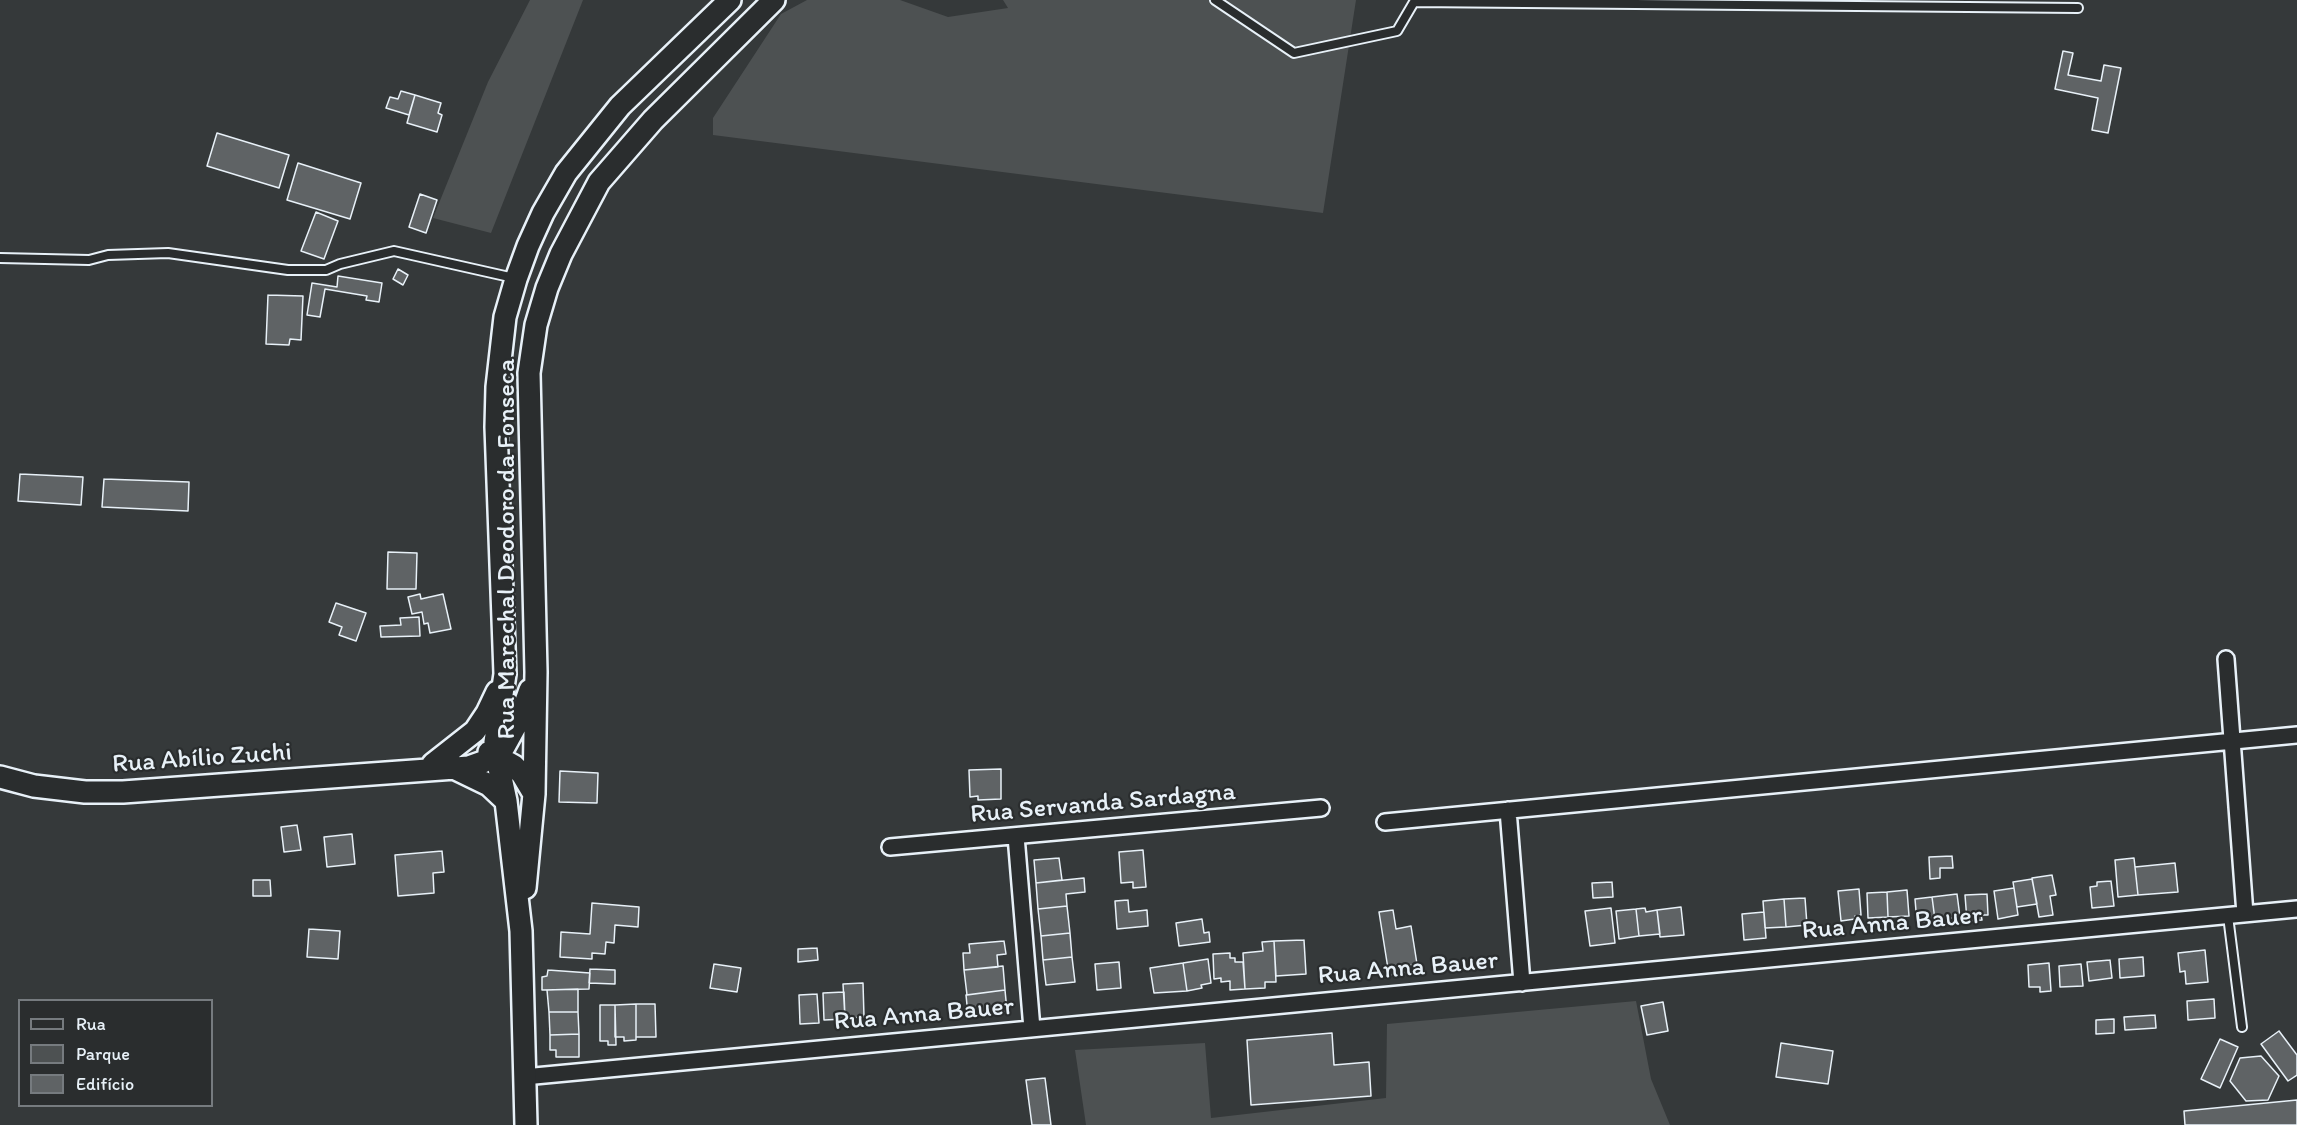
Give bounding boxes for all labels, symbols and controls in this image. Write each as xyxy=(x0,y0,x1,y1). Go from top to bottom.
street label: Rua Marechal Deodoro da Fonseca xyxy=(491,359,523,739)
street label: Rua Abílio Zuchi xyxy=(111,737,293,781)
street label: Rua Servanda Sardagna xyxy=(969,777,1237,831)
street label: Rua Anna Bauer xyxy=(1801,901,1983,947)
street label: Rua Anna Bauer xyxy=(1317,946,1499,992)
street label: Rua Anna Bauer xyxy=(833,992,1015,1038)
legend xyxy=(18,999,213,1107)
text: Rua xyxy=(76,1013,106,1035)
text: Parque xyxy=(76,1043,130,1065)
text: Edifício xyxy=(76,1073,134,1095)

